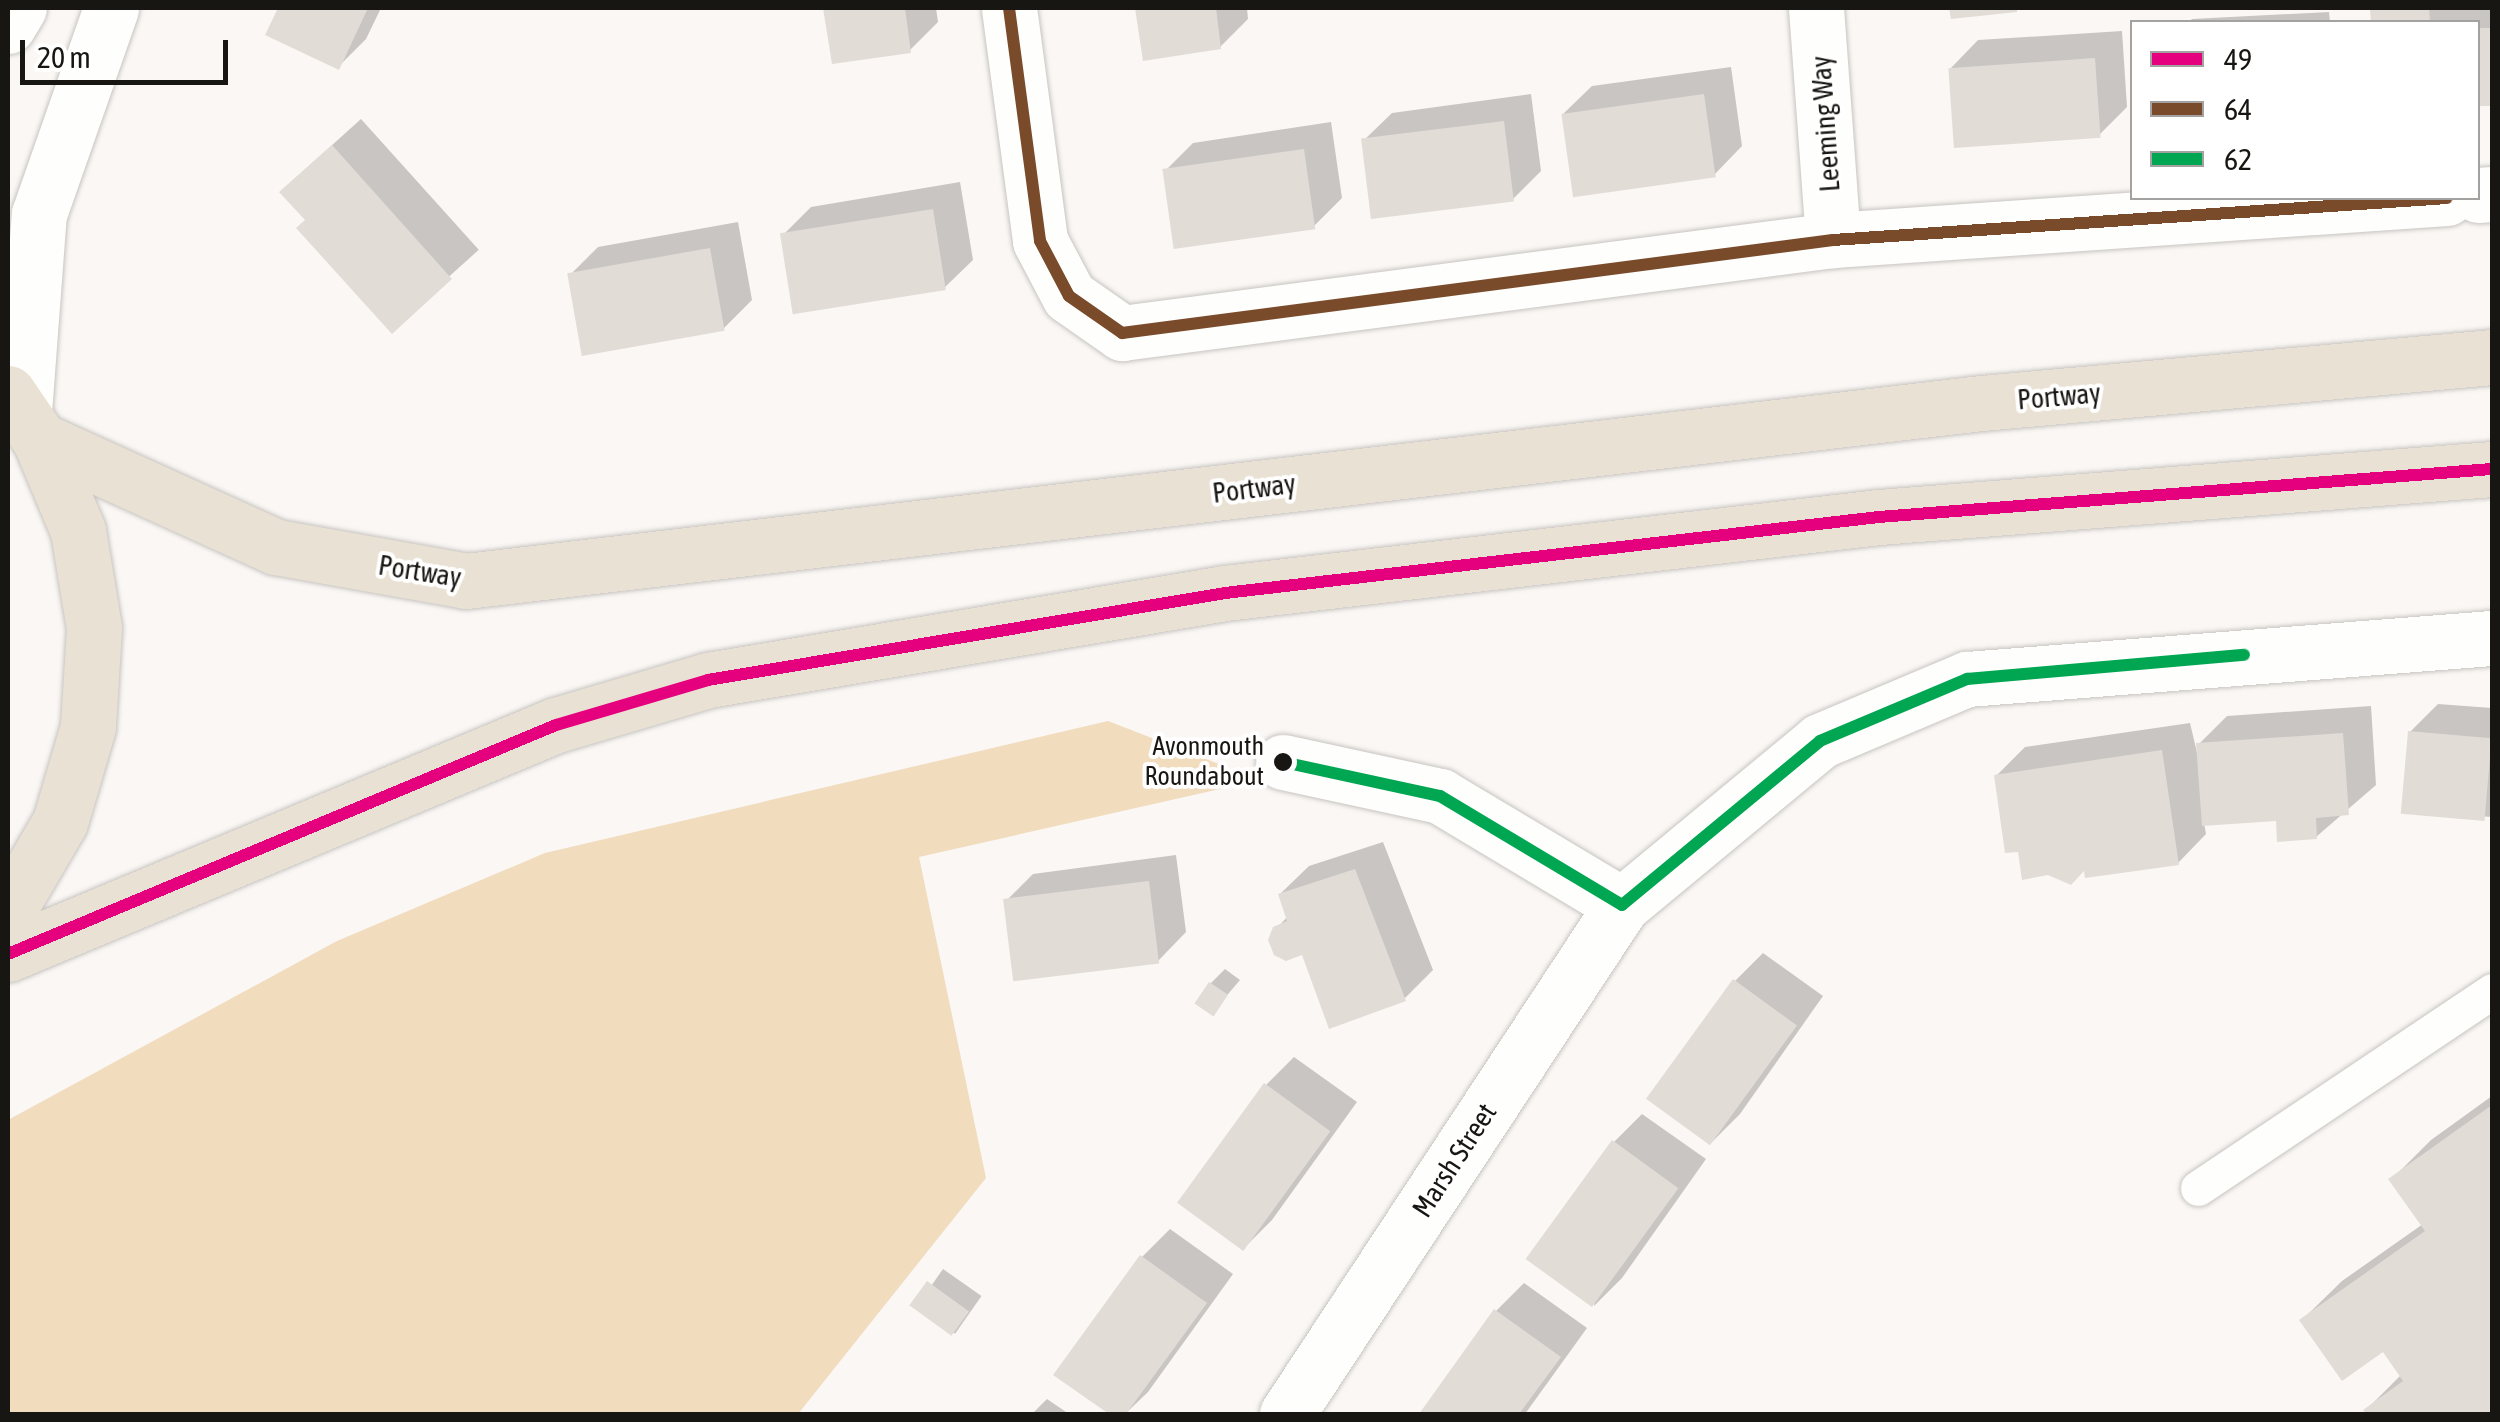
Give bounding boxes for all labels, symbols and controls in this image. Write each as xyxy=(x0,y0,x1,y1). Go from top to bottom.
scale bar xyxy=(25,20,232,82)
legend xyxy=(2130,20,2480,200)
text: 20 m xyxy=(37,40,91,74)
text: 49 xyxy=(2224,42,2252,76)
street label: Leeming Way xyxy=(1803,55,1847,193)
text: 64 xyxy=(2224,92,2252,126)
text: 62 xyxy=(2224,142,2252,176)
street label: Portway xyxy=(2016,376,2102,416)
street label: Portway xyxy=(1210,466,1298,510)
street label: Portway xyxy=(376,548,464,594)
place label: Avonmouth Roundabout xyxy=(1145,731,1264,792)
marker: Avonmouth Roundabout xyxy=(1273,752,1293,772)
street label: Marsh Street xyxy=(1405,1097,1503,1223)

